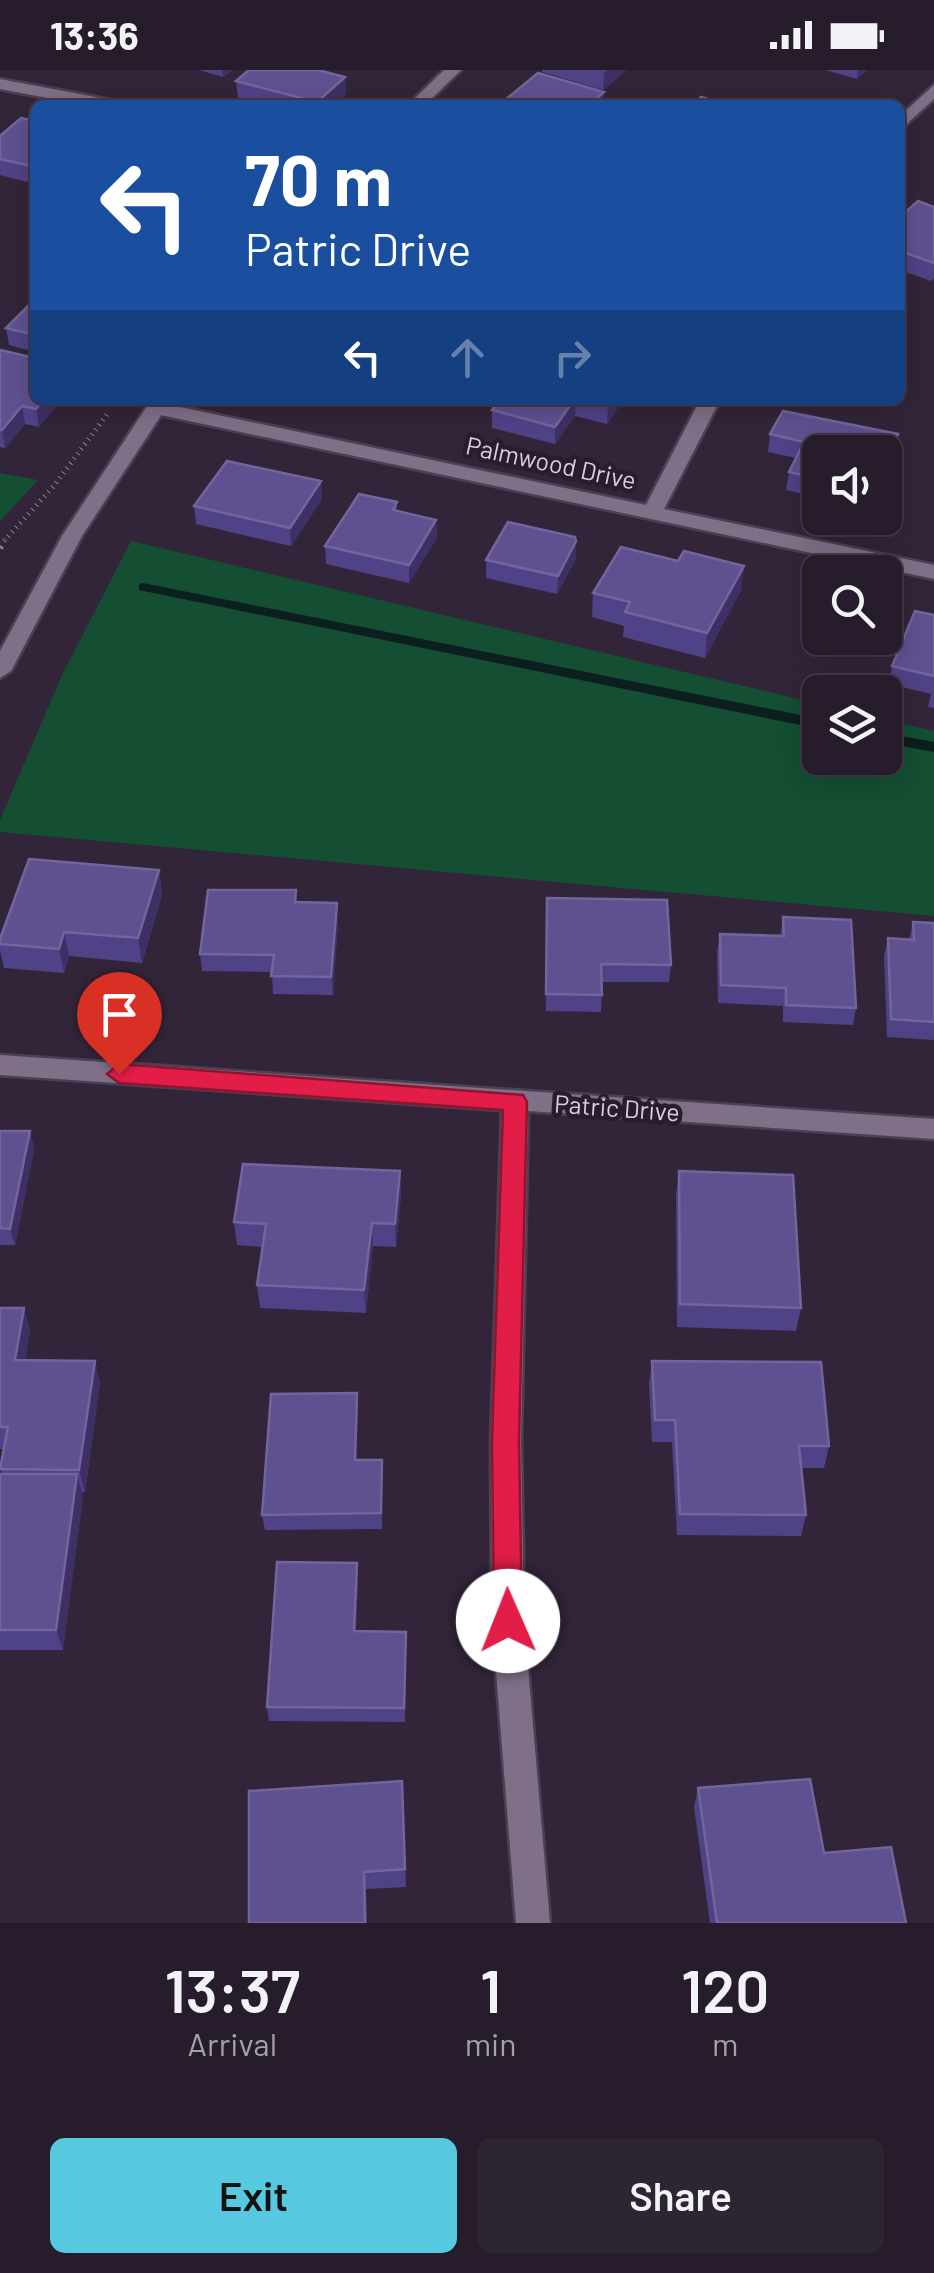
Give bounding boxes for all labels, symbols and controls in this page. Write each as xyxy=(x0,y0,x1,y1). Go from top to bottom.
text: 13:36 xyxy=(50,12,139,58)
text: 70 m xyxy=(245,136,392,220)
icon: left xyxy=(80,140,210,270)
text: Patric Drive xyxy=(245,221,471,275)
icon: left xyxy=(335,330,390,385)
icon: ahead xyxy=(440,330,495,385)
icon: right xyxy=(545,330,600,385)
street label: Palmwood Drive xyxy=(464,429,639,495)
map controls xyxy=(802,435,902,775)
button: sound xyxy=(802,435,902,535)
button: search xyxy=(802,555,902,655)
button: layers xyxy=(802,675,902,775)
pin xyxy=(77,972,162,1075)
icon: arrive xyxy=(92,987,147,1042)
street label: Patric Drive xyxy=(553,1088,681,1126)
position arrow xyxy=(456,1569,560,1673)
text: 13:37 xyxy=(165,1953,300,2025)
text: 1 xyxy=(480,1953,501,2025)
text: 120 xyxy=(681,1953,769,2025)
text: Arrival xyxy=(188,2024,277,2062)
text: min xyxy=(465,2024,517,2062)
text: m xyxy=(712,2024,738,2062)
button: Exit xyxy=(50,2138,457,2253)
button: Share xyxy=(477,2138,884,2253)

